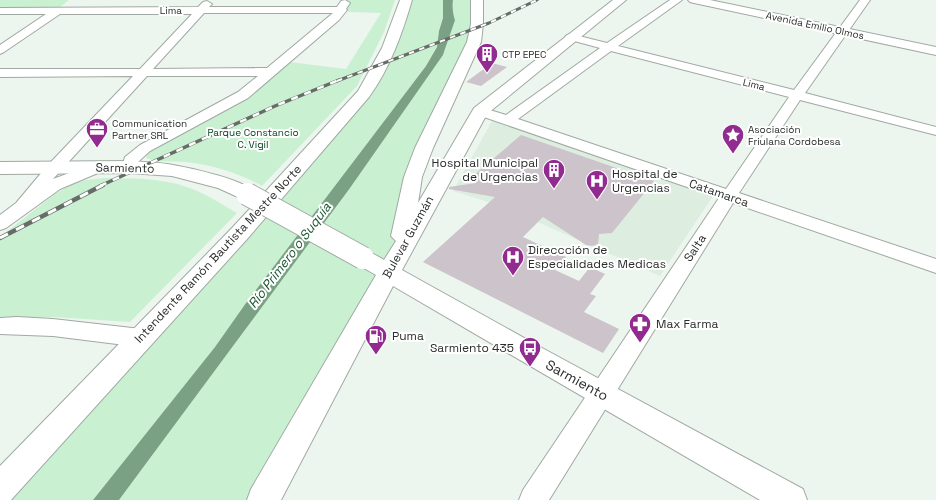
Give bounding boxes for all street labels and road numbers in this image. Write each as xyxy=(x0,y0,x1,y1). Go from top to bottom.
street label: Lima xyxy=(160,4,182,17)
street label: Avenida Emilio Olmos xyxy=(765,9,865,42)
street label: Lima xyxy=(742,75,766,94)
street label: Sarmiento xyxy=(95,159,155,177)
street label: Intendente Ramón Bautista Mestre Norte xyxy=(131,161,305,347)
street label: Catamarca xyxy=(687,175,751,211)
street label: Bulevar Guzmán xyxy=(379,193,437,281)
street label: Salta xyxy=(680,231,710,265)
street label: Sarmiento xyxy=(543,355,611,405)

